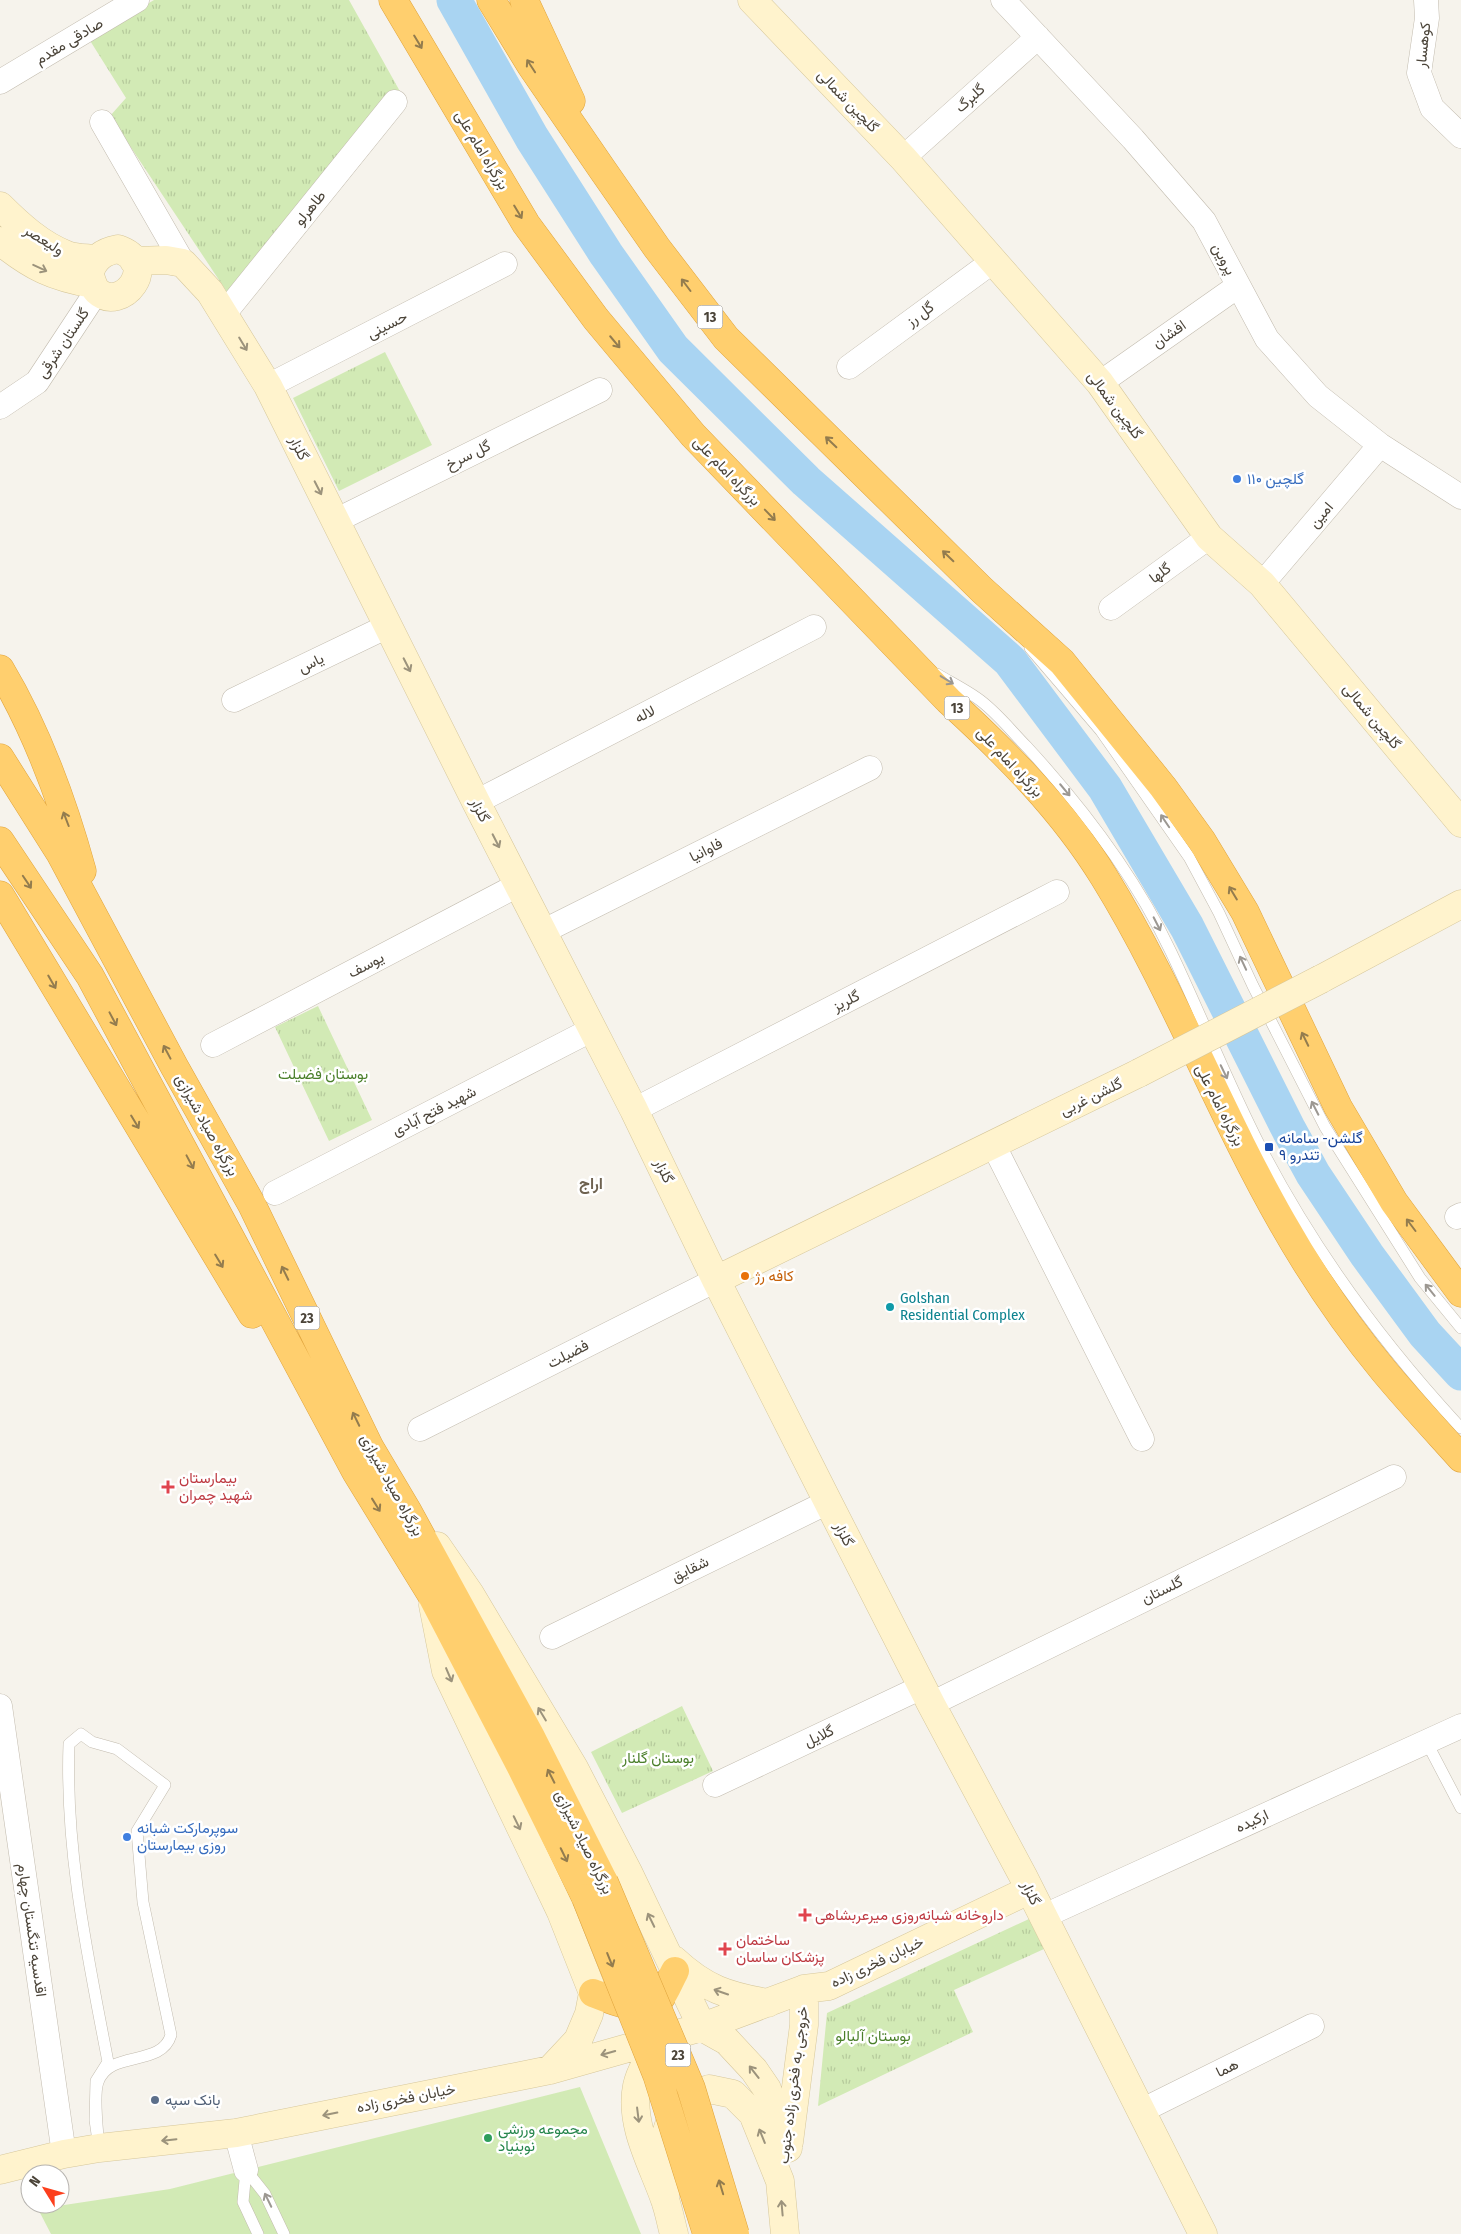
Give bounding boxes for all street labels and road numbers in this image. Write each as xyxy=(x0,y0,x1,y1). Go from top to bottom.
street label: صادقی مقدم xyxy=(32,14,107,69)
street label: کوهسار xyxy=(1412,21,1434,70)
street label: گلچین شمالی xyxy=(813,66,883,137)
street label: گلبرگ xyxy=(951,80,989,116)
street label: بزرگراه امام علی xyxy=(450,107,513,193)
street label: طاهرلو xyxy=(290,187,330,229)
street label: ولیعصر xyxy=(20,220,67,259)
street label: پروین xyxy=(1207,240,1240,278)
street label: گل رز xyxy=(902,298,938,331)
street label: گلستان شرقی xyxy=(33,304,94,382)
road number: 13 xyxy=(698,306,722,328)
street label: حسینی xyxy=(364,307,411,344)
street label: افشان xyxy=(1149,316,1189,352)
street label: گلچین شمالی xyxy=(1083,367,1147,443)
street label: گلزار xyxy=(285,432,313,463)
street label: بزرگراه امام علی xyxy=(689,433,765,510)
street label: گل سرخ xyxy=(443,436,495,475)
street label: امین xyxy=(1305,498,1338,532)
street label: گلها xyxy=(1145,559,1175,587)
street label: یاس xyxy=(295,649,327,678)
street label: گلچین شمالی xyxy=(1339,679,1405,753)
road number: 13 xyxy=(944,696,970,720)
street label: لاله xyxy=(632,701,658,727)
street label: بزرگراه امام علی xyxy=(972,723,1047,801)
street label: گلزار xyxy=(466,794,494,825)
street label: فاوانیا xyxy=(687,834,726,866)
street label: یوسف xyxy=(345,948,387,982)
street label: گلریز xyxy=(828,986,863,1016)
street label: بزرگراه امام علی xyxy=(1191,1061,1248,1149)
street label: بزرگراه صیاد شیرازی xyxy=(171,1071,242,1179)
street label: گلشن غربی xyxy=(1057,1074,1126,1121)
street label: شهید فتح آبادی xyxy=(389,1082,480,1142)
street label: گلزار xyxy=(650,1155,678,1186)
road number: 23 xyxy=(294,1306,320,1330)
street label: فضیلت xyxy=(544,1336,592,1372)
street label: بزرگراه صیاد شیرازی xyxy=(356,1431,427,1539)
street label: گلزار xyxy=(830,1518,858,1549)
street label: شقایق xyxy=(668,1552,712,1587)
street label: گلستان xyxy=(1138,1572,1186,1608)
street label: گلایل xyxy=(801,1721,837,1751)
street label: بزرگراه صیاد شیرازی xyxy=(550,1787,617,1897)
street label: ارکیده xyxy=(1233,1806,1271,1836)
street label: اقدسیه تنگستان چهارم xyxy=(13,1862,50,1998)
street label: گلزار xyxy=(1017,1877,1045,1908)
street label: خیابان فخری زاده xyxy=(828,1933,927,1992)
street label: خروجی به فخری زاده جنوب xyxy=(774,2005,813,2165)
road number: 23 xyxy=(666,2044,690,2066)
street label: هما xyxy=(1213,2055,1241,2081)
street label: خیابان فخری زاده xyxy=(355,2080,457,2117)

